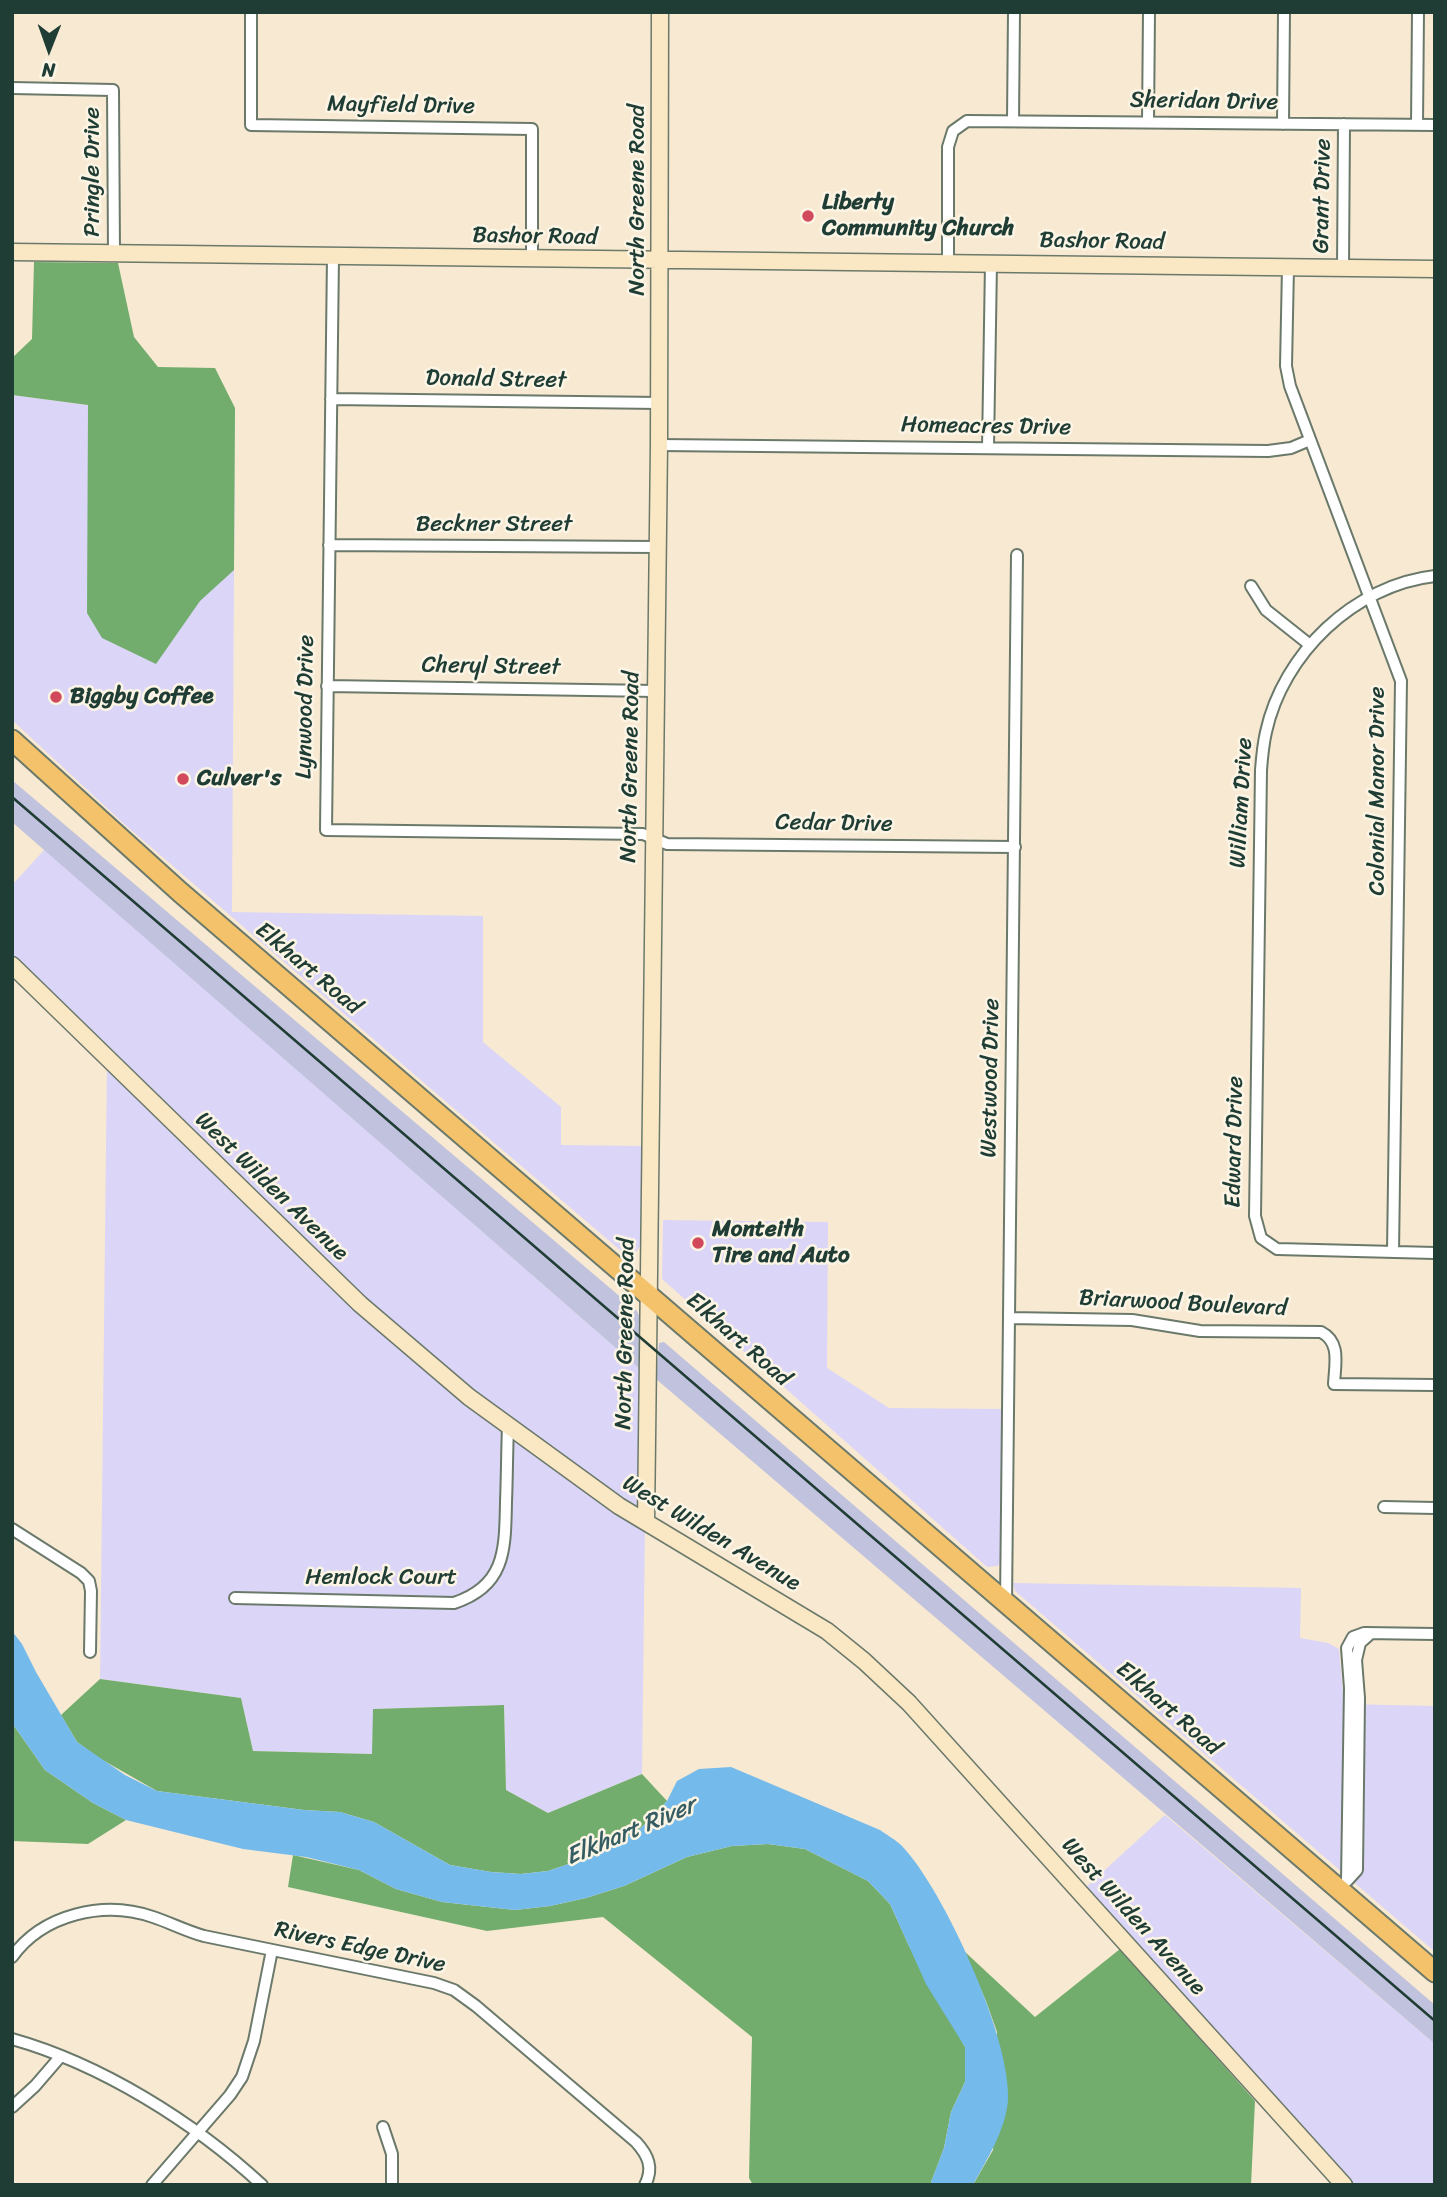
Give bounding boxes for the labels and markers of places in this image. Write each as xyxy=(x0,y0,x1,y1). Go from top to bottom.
place label: Liberty Community Church xyxy=(822,189,1014,243)
marker: Liberty Community Church xyxy=(800,208,816,224)
place label: Biggby Coffee xyxy=(70,683,214,711)
marker: Biggby Coffee xyxy=(48,689,64,705)
place label: Culver's xyxy=(197,765,281,793)
marker: Culver's xyxy=(175,771,191,787)
place label: Monteith Tire and Auto xyxy=(712,1216,850,1270)
marker: Monteith Tire and Auto xyxy=(690,1235,706,1251)

